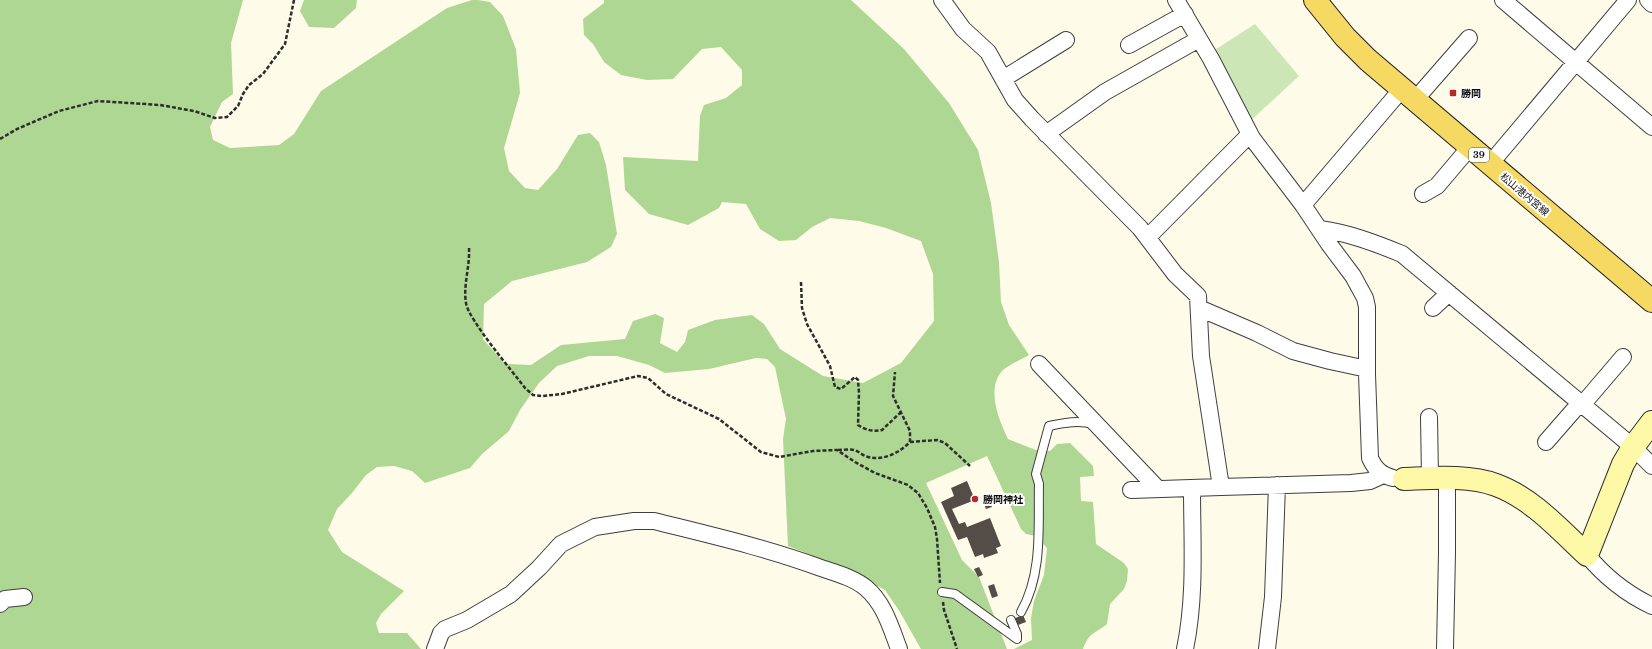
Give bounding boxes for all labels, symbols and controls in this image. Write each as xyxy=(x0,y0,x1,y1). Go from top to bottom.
place label: 勝岡 xyxy=(1461,87,1481,100)
marker: 勝岡 xyxy=(1448,88,1458,98)
road number: 39 xyxy=(1469,148,1489,162)
street label: 松山港内宮線 xyxy=(1498,170,1552,219)
place label: 勝岡神社 xyxy=(983,493,1024,506)
marker: 勝岡神社 xyxy=(970,494,980,504)

